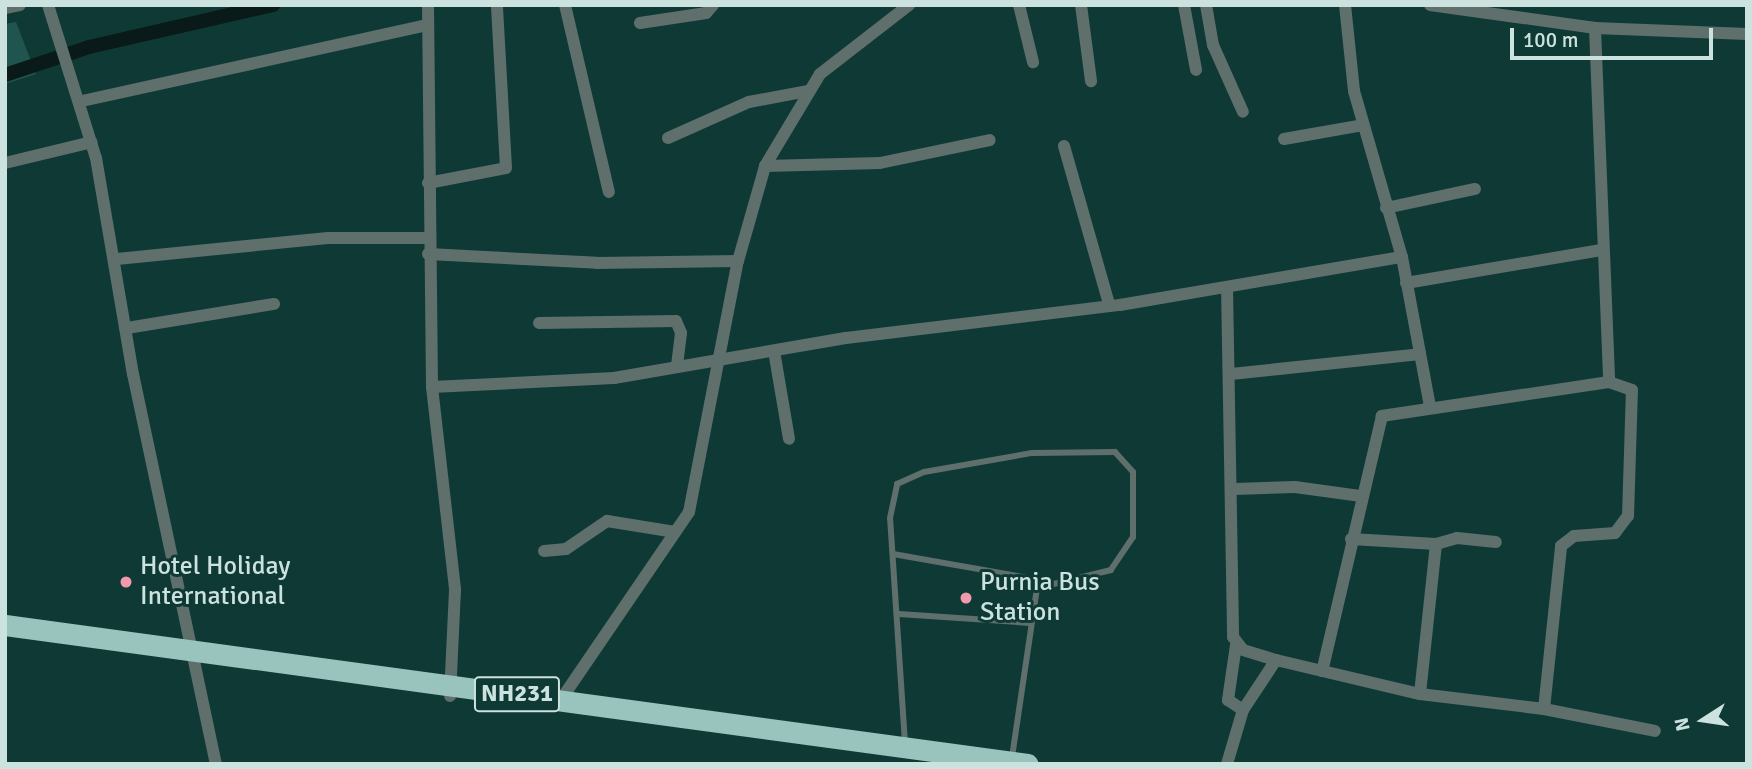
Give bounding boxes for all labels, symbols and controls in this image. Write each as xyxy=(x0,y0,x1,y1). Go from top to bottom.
scale bar xyxy=(1514,14,1717,58)
text: 100 m xyxy=(1523,27,1578,53)
place label: Hotel Holiday International xyxy=(140,551,290,612)
place label: Purnia Bus Station xyxy=(980,567,1100,628)
marker: Hotel Holiday International xyxy=(118,574,134,590)
marker: Purnia Bus Station xyxy=(958,590,974,606)
road number: NH231 xyxy=(473,674,561,714)
north arrow xyxy=(1668,685,1738,755)
text: N xyxy=(1669,715,1696,733)

